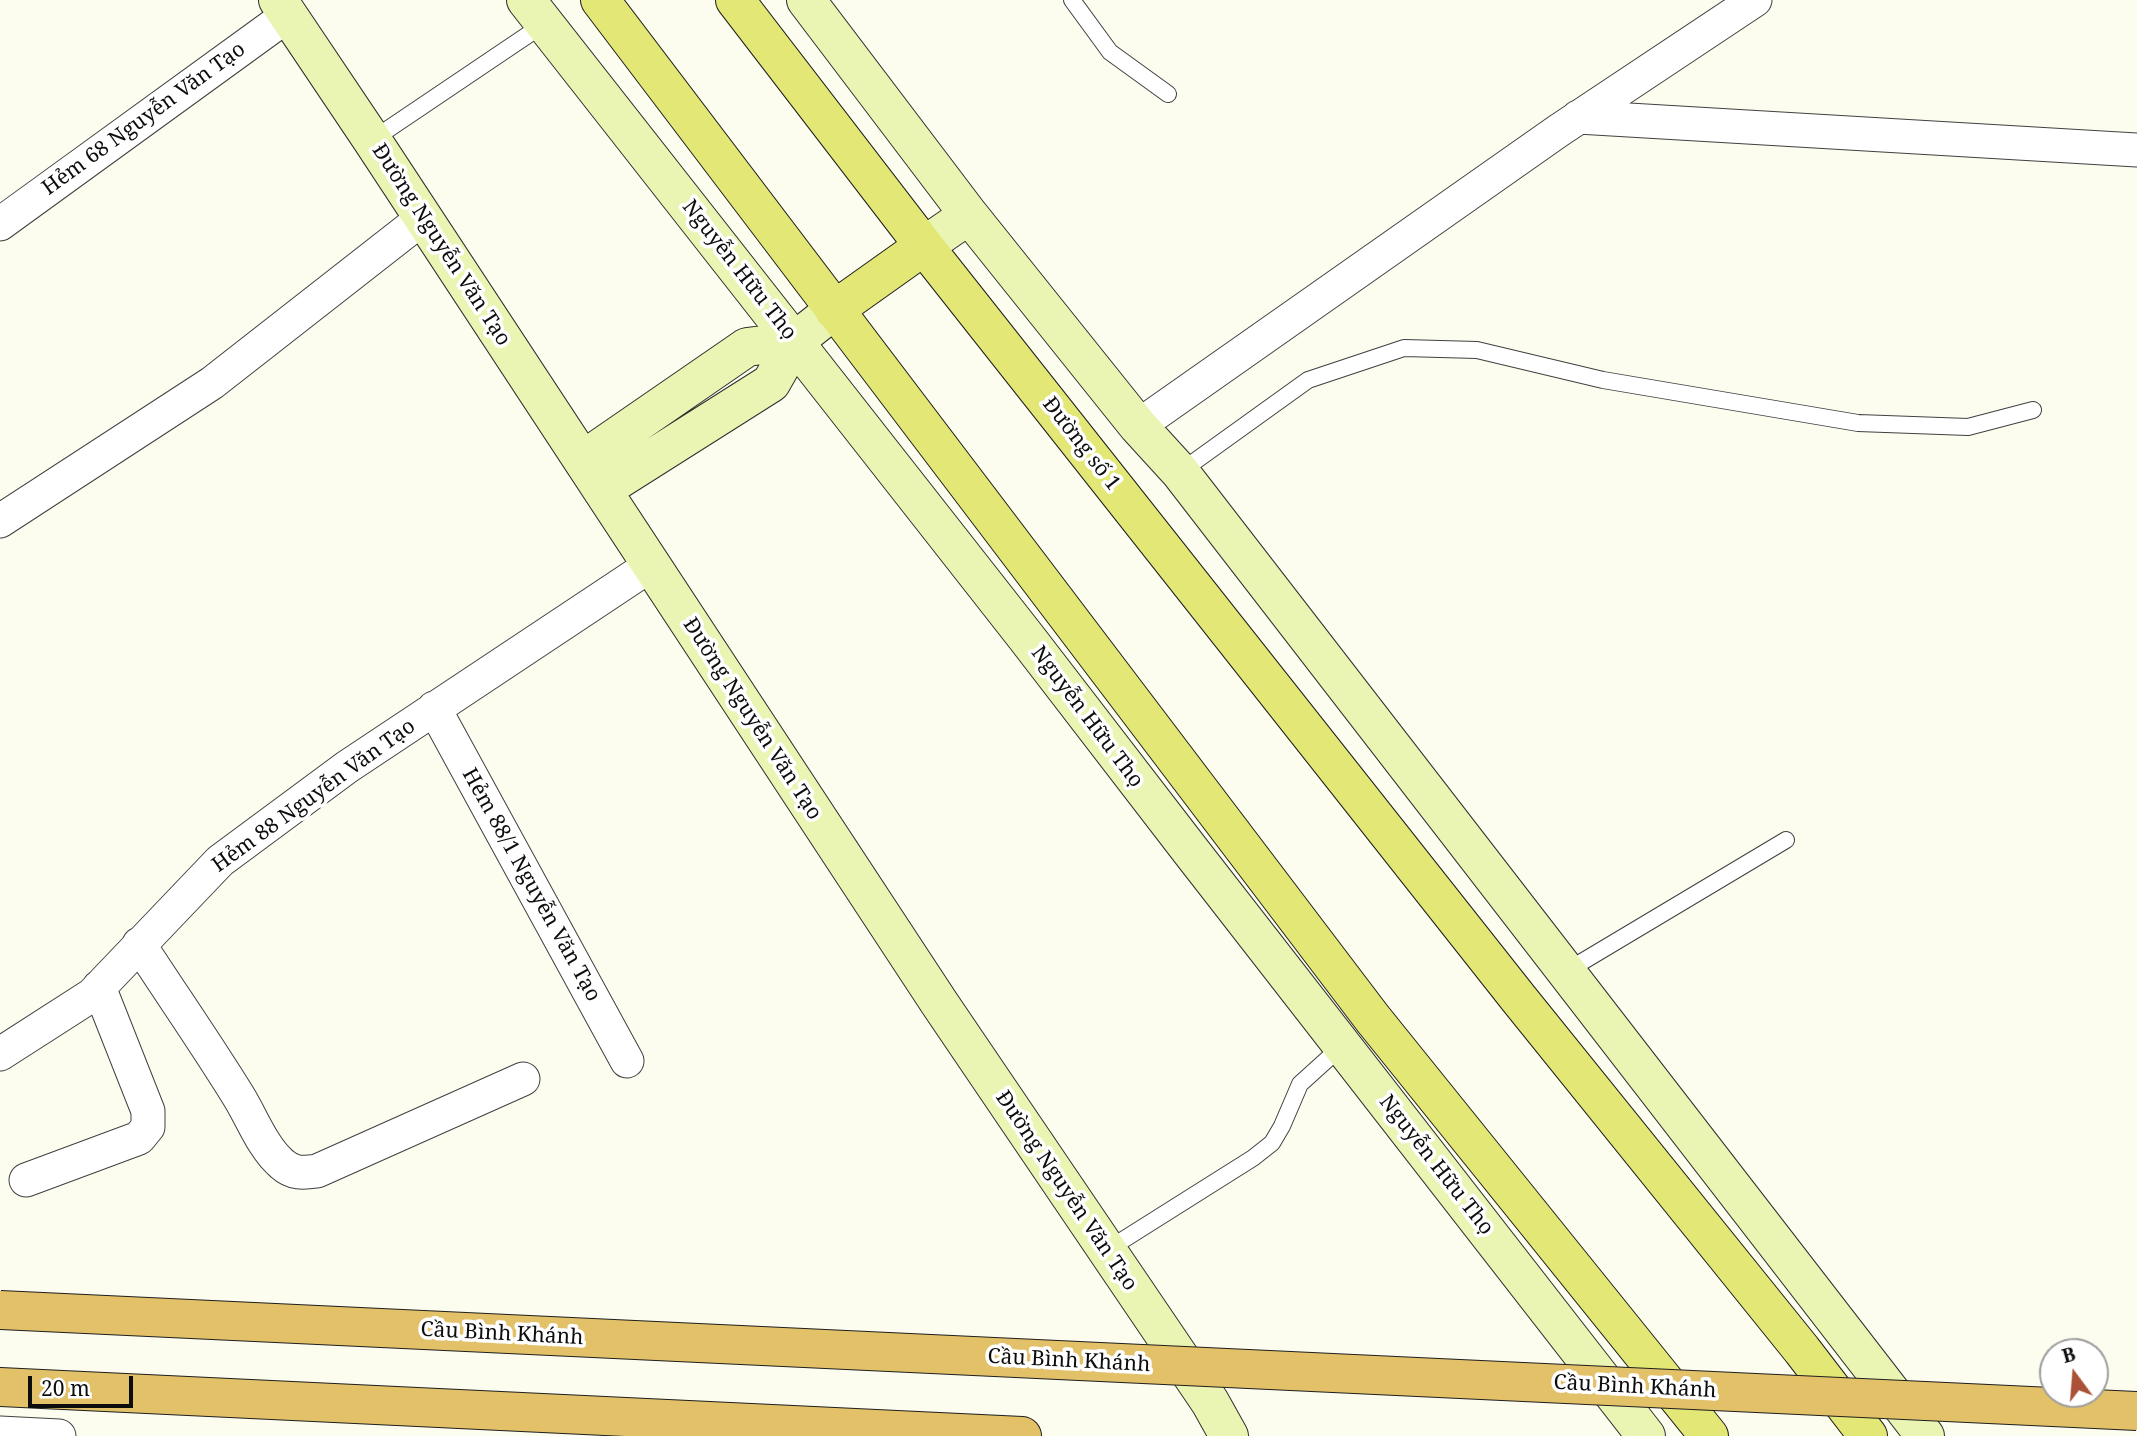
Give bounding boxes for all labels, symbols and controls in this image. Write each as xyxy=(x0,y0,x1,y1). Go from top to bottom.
street label: Hẻm 68 Nguyễn Văn Tạo xyxy=(38,37,250,201)
street label: Đường Nguyễn Văn Tạo xyxy=(366,139,516,351)
street label: Nguyễn Hữu Thọ xyxy=(677,195,801,345)
street label: Đường số 1 xyxy=(1037,392,1125,496)
street label: Đường Nguyễn Văn Tạo xyxy=(677,613,827,825)
street label: Nguyễn Hữu Thọ xyxy=(1026,641,1148,793)
street label: Hẻm 88 Nguyễn Văn Tạo xyxy=(208,714,420,878)
street label: Hẻm 88/1 Nguyễn Văn Tạo xyxy=(456,764,606,1006)
street label: Đường Nguyễn Văn Tạo xyxy=(990,1086,1142,1296)
street label: Nguyễn Hữu Thọ xyxy=(1374,1090,1498,1240)
street label: Cầu Bình Khánh xyxy=(420,1317,584,1351)
north arrow xyxy=(2039,1338,2109,1408)
text: B xyxy=(2059,1340,2078,1369)
street label: Cầu Bình Khánh xyxy=(987,1344,1151,1378)
scale bar xyxy=(32,1362,136,1406)
street label: Cầu Bình Khánh xyxy=(1553,1370,1717,1404)
text: 20 m xyxy=(41,1374,90,1402)

